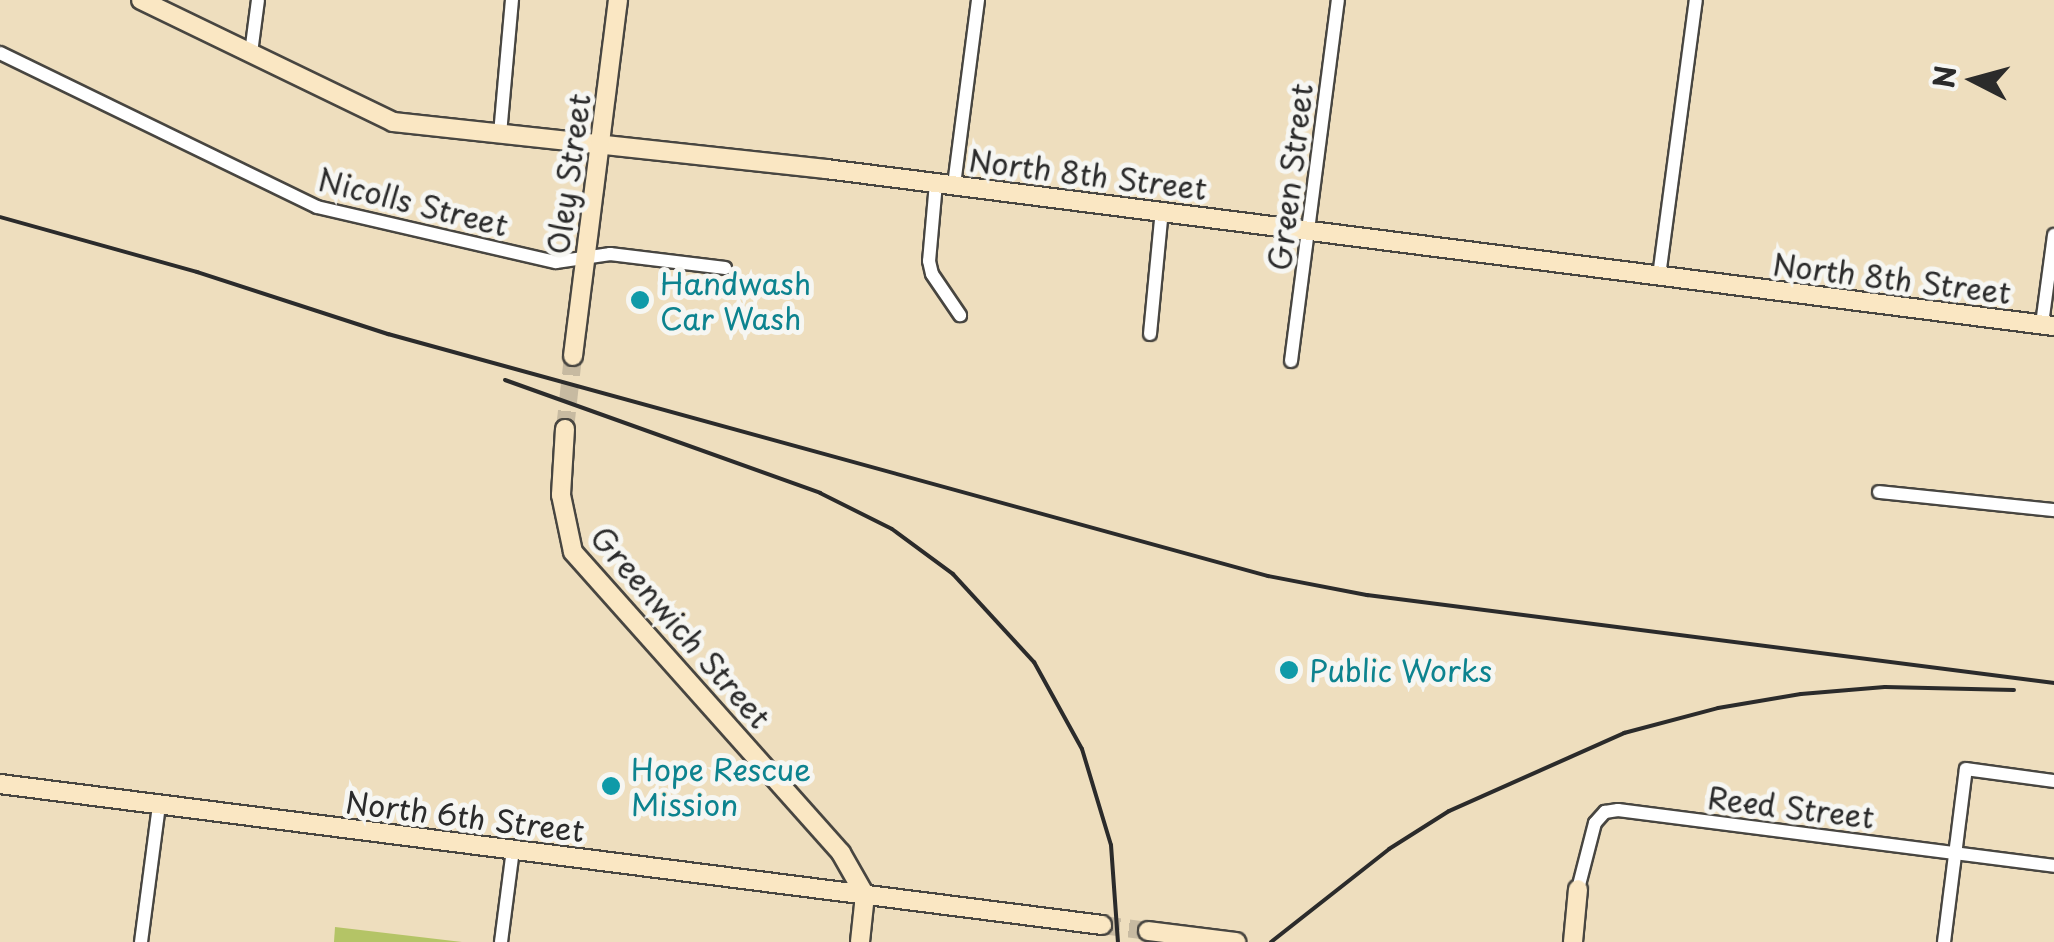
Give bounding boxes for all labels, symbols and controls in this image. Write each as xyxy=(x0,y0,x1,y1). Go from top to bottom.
north arrow xyxy=(1924,30,2024,130)
text: N xyxy=(1921,64,1966,90)
street label: Green Street xyxy=(1260,80,1320,274)
street label: Oley Street xyxy=(539,90,597,258)
street label: North 8th Street xyxy=(966,141,1210,207)
street label: Nicolls Street xyxy=(314,161,512,243)
street label: North 8th Street xyxy=(1770,245,2014,311)
place label: Handwash Car Wash xyxy=(660,265,811,336)
marker: Handwash Car Wash xyxy=(629,289,651,311)
street label: Greenwich Street xyxy=(584,519,778,735)
place label: Public Works xyxy=(1309,652,1495,688)
marker: Public Works xyxy=(1278,659,1300,681)
place label: Hope Rescue Mission xyxy=(631,751,813,822)
marker: Hope Rescue Mission xyxy=(600,775,622,797)
street label: Reed Street xyxy=(1705,779,1877,835)
street label: North 6th Street xyxy=(342,783,588,849)

